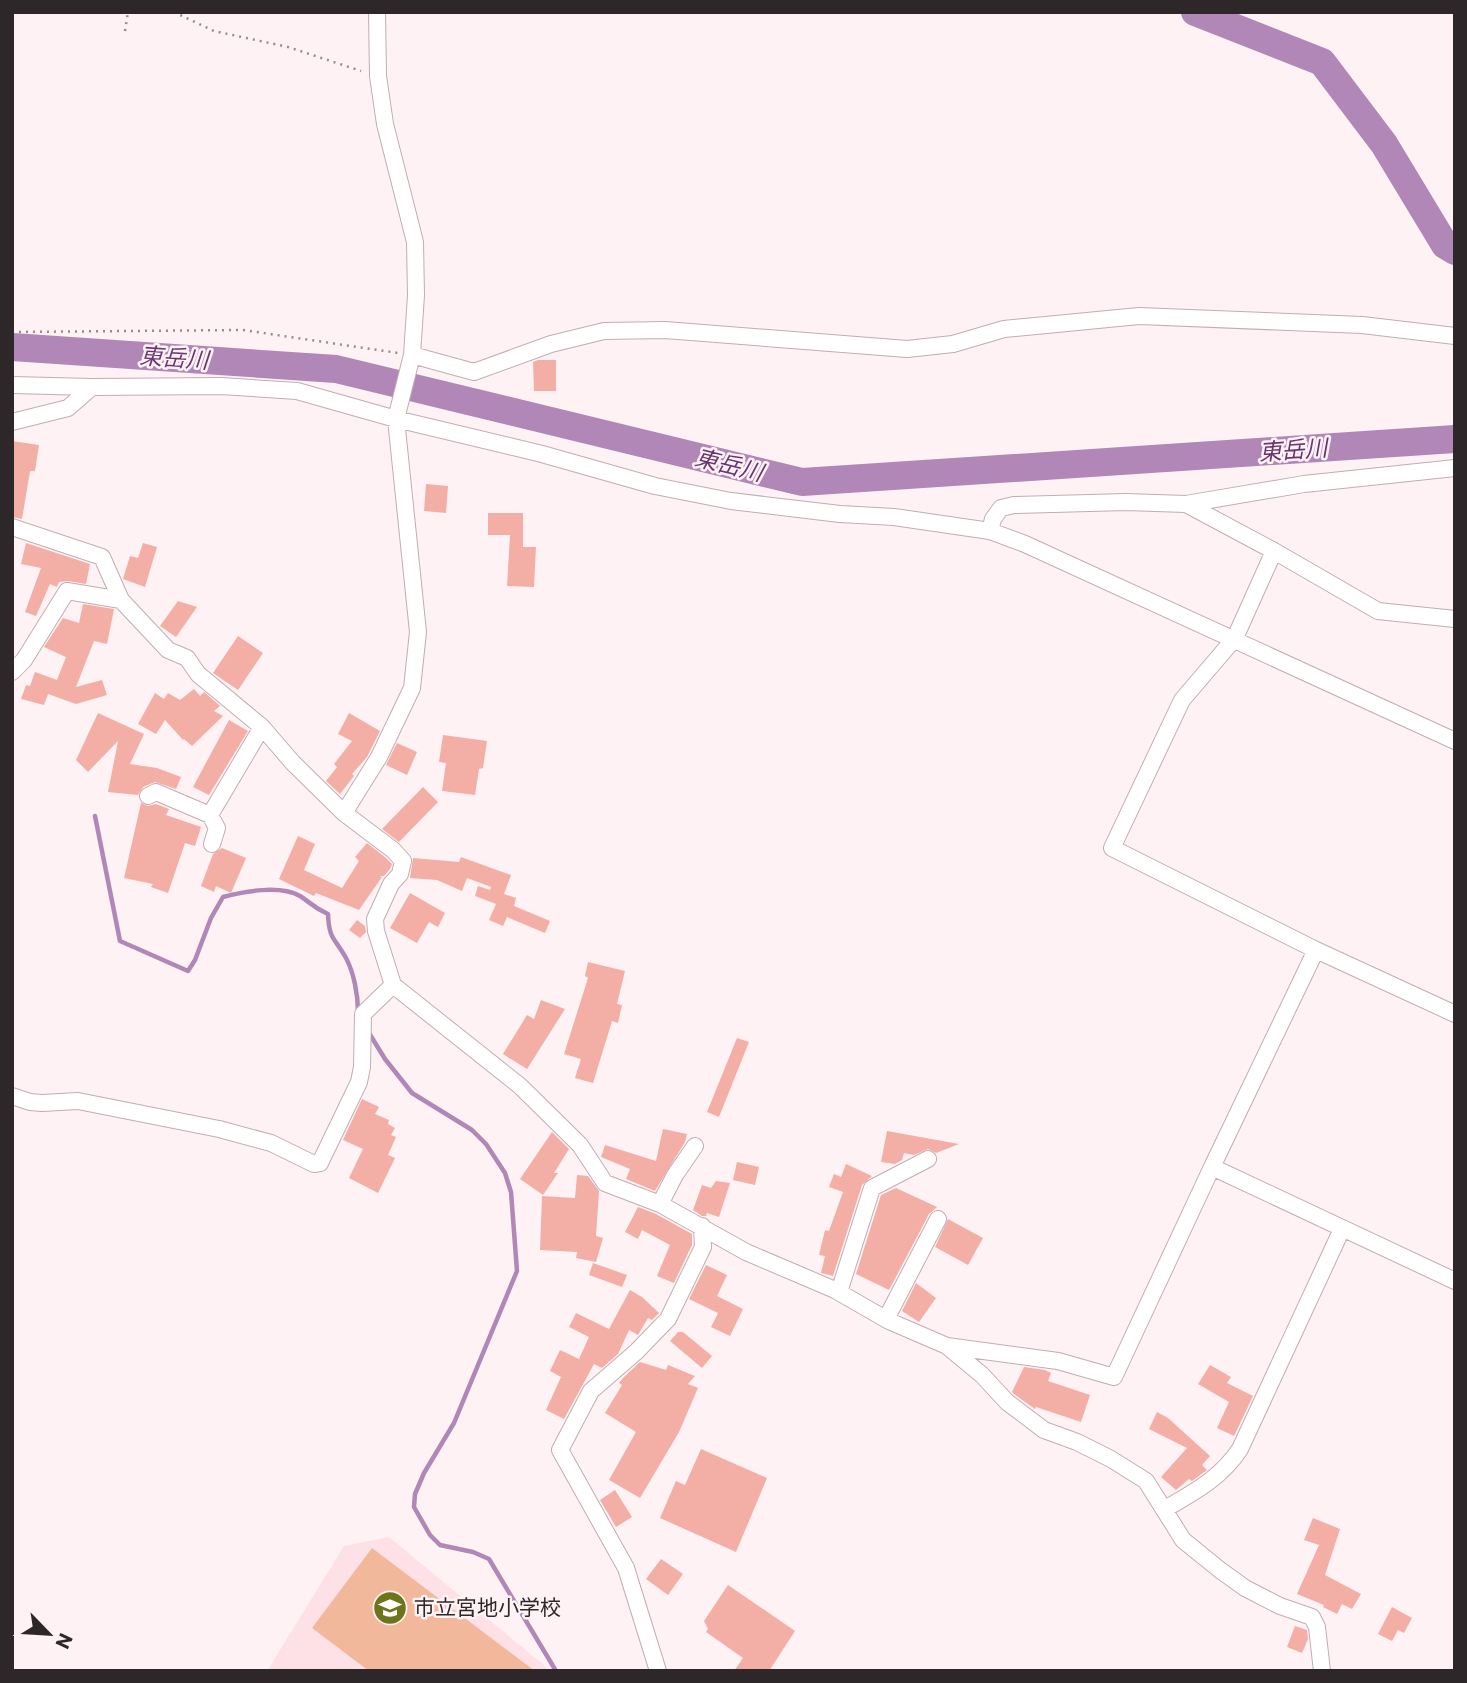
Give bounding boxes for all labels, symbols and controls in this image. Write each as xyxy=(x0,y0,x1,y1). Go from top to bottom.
water label: 東岳川 xyxy=(139,341,212,374)
water label: 東岳川 xyxy=(1258,432,1331,465)
water label: 東岳川 xyxy=(692,442,769,487)
school or university icon: 市立宮地小学校 xyxy=(371,1589,409,1627)
place label: 市立宮地小学校 xyxy=(414,1594,561,1619)
north arrow xyxy=(14,1599,84,1669)
text: N xyxy=(51,1630,78,1653)

